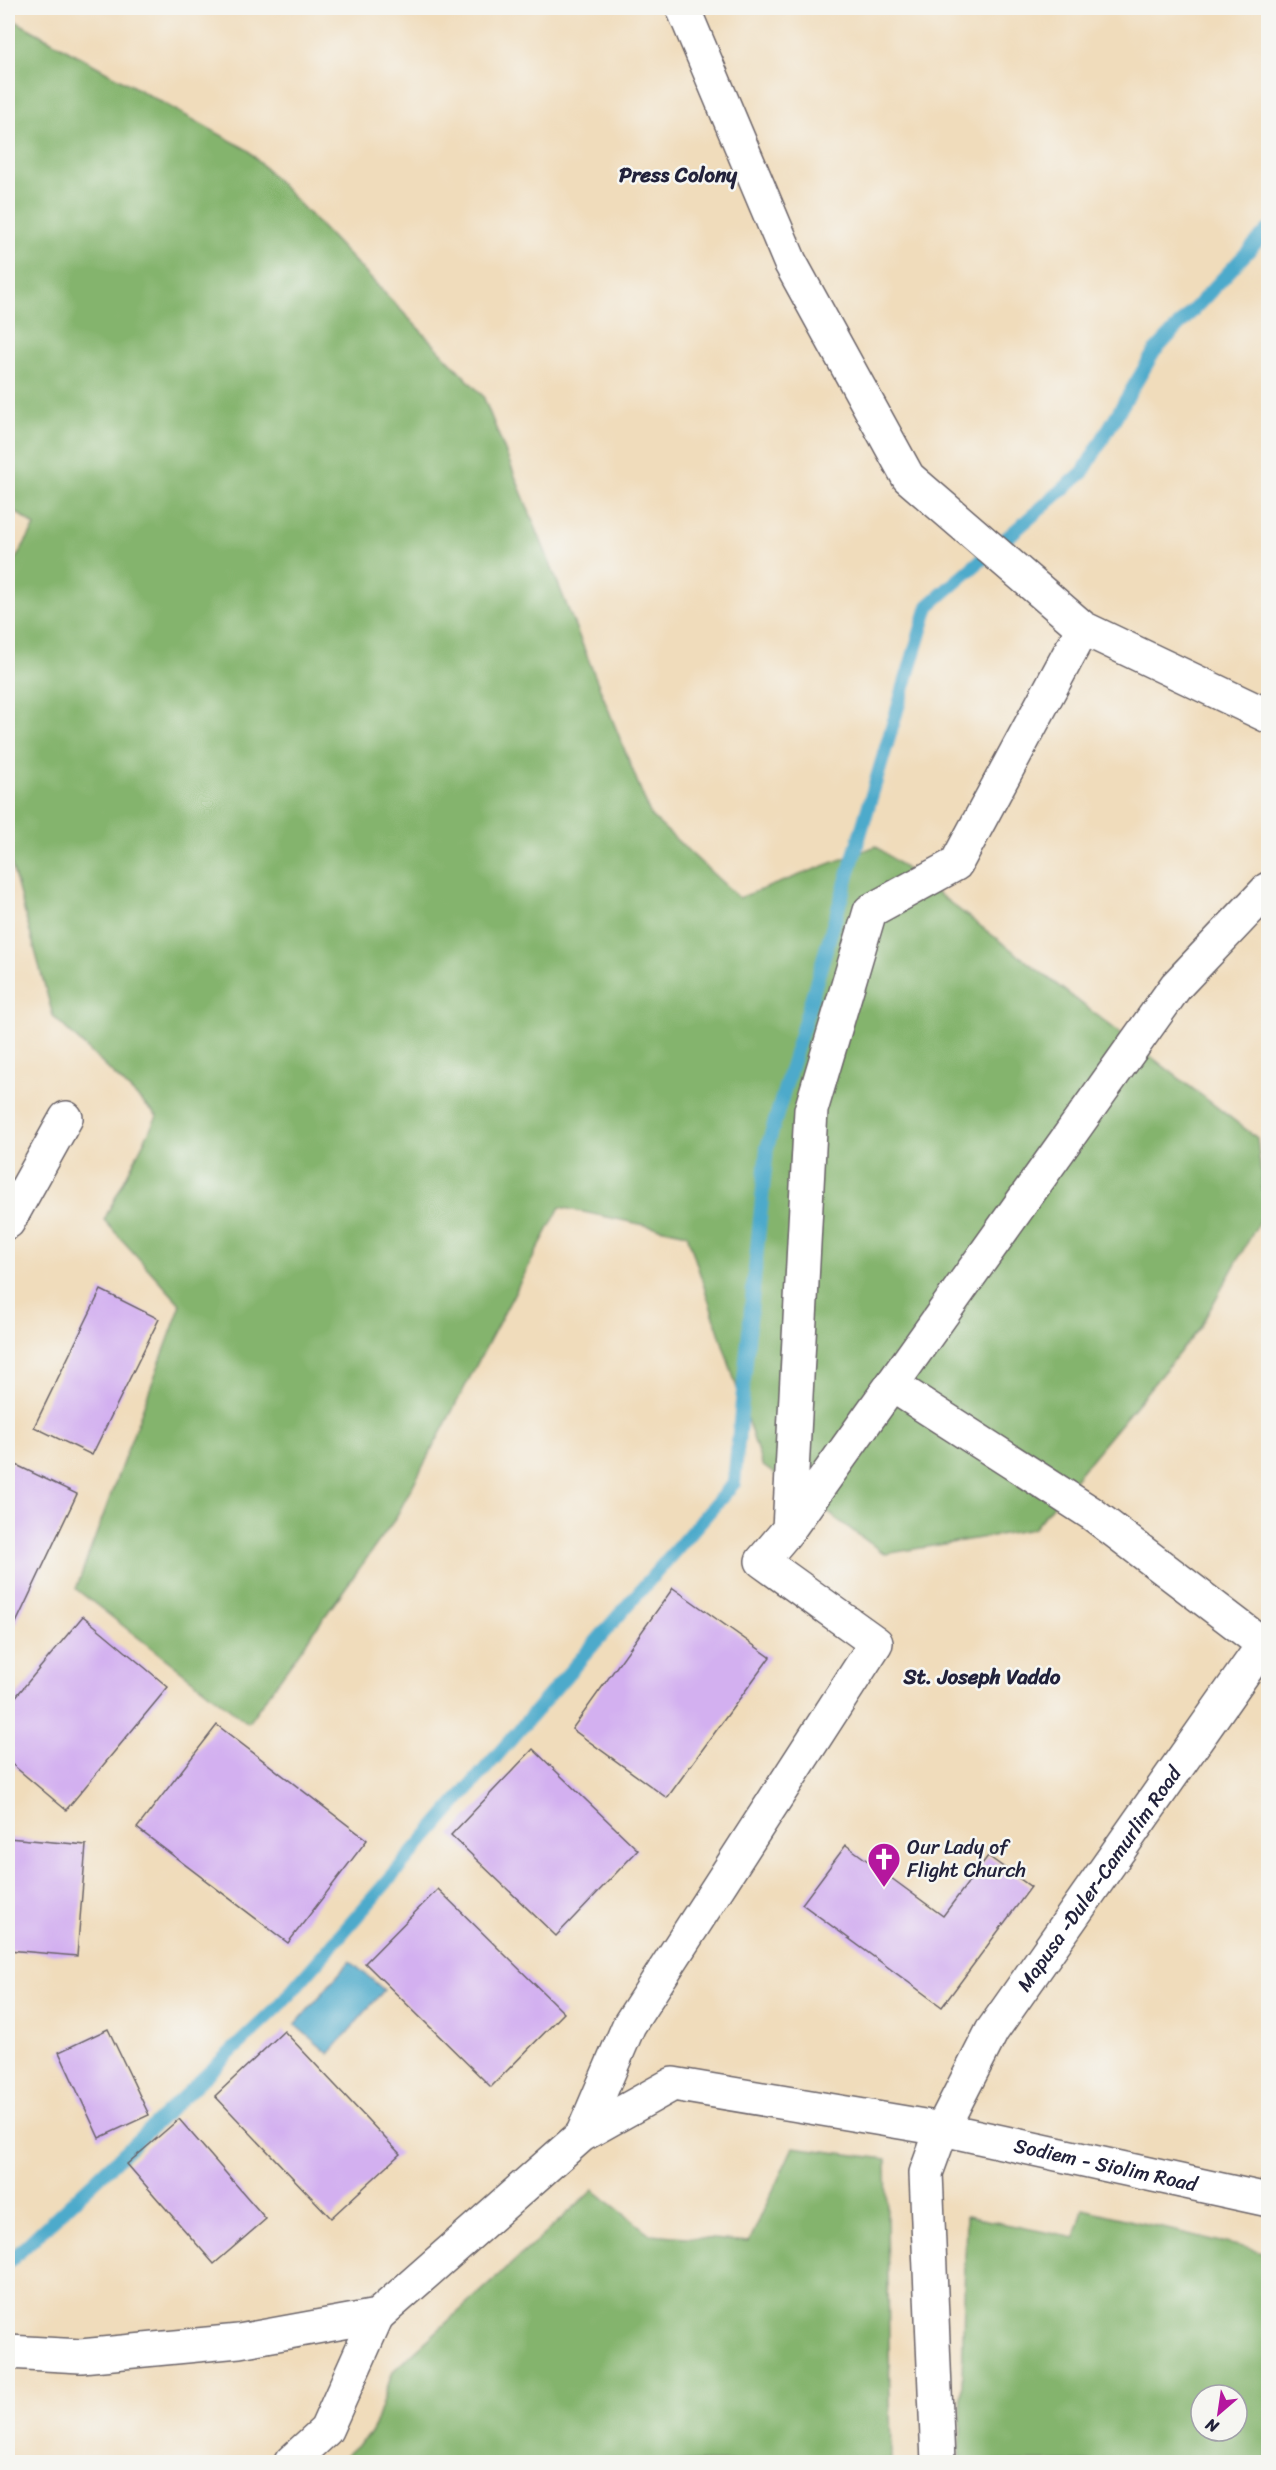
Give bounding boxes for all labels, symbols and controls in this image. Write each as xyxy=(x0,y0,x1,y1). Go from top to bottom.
district label: Press Colony xyxy=(619,156,738,194)
district label: St. Joseph Vaddo xyxy=(902,1658,1061,1696)
street label: Mapusa -Duler-Camurlim Road xyxy=(1008,1758,1192,1999)
place label: Our Lady of Flight Church xyxy=(907,1830,1026,1888)
church icon: Our Lady of Flight Church xyxy=(866,1841,902,1888)
street label: Sodiem - Siolim Road xyxy=(1011,2128,1202,2202)
north arrow xyxy=(1189,2383,1249,2443)
text: N xyxy=(1199,2410,1225,2442)

